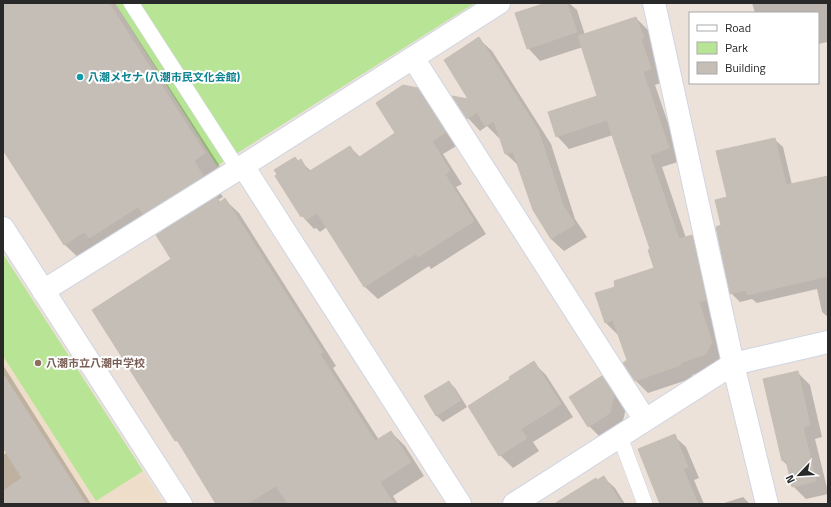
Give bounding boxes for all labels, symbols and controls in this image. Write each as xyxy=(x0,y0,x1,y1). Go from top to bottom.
legend xyxy=(689,12,819,84)
text: Road xyxy=(725,18,751,37)
text: Park xyxy=(725,38,748,57)
text: Building xyxy=(725,58,766,77)
place label: 八潮メセナ (八潮市民文化会館) xyxy=(88,69,240,85)
marker: 八潮メセナ (八潮市民文化会館) xyxy=(75,72,85,82)
place label: 八潮市立八潮中学校 xyxy=(46,355,145,371)
marker: 八潮市立八潮中学校 xyxy=(33,358,43,368)
north arrow xyxy=(779,455,819,495)
text: N xyxy=(781,472,799,486)

